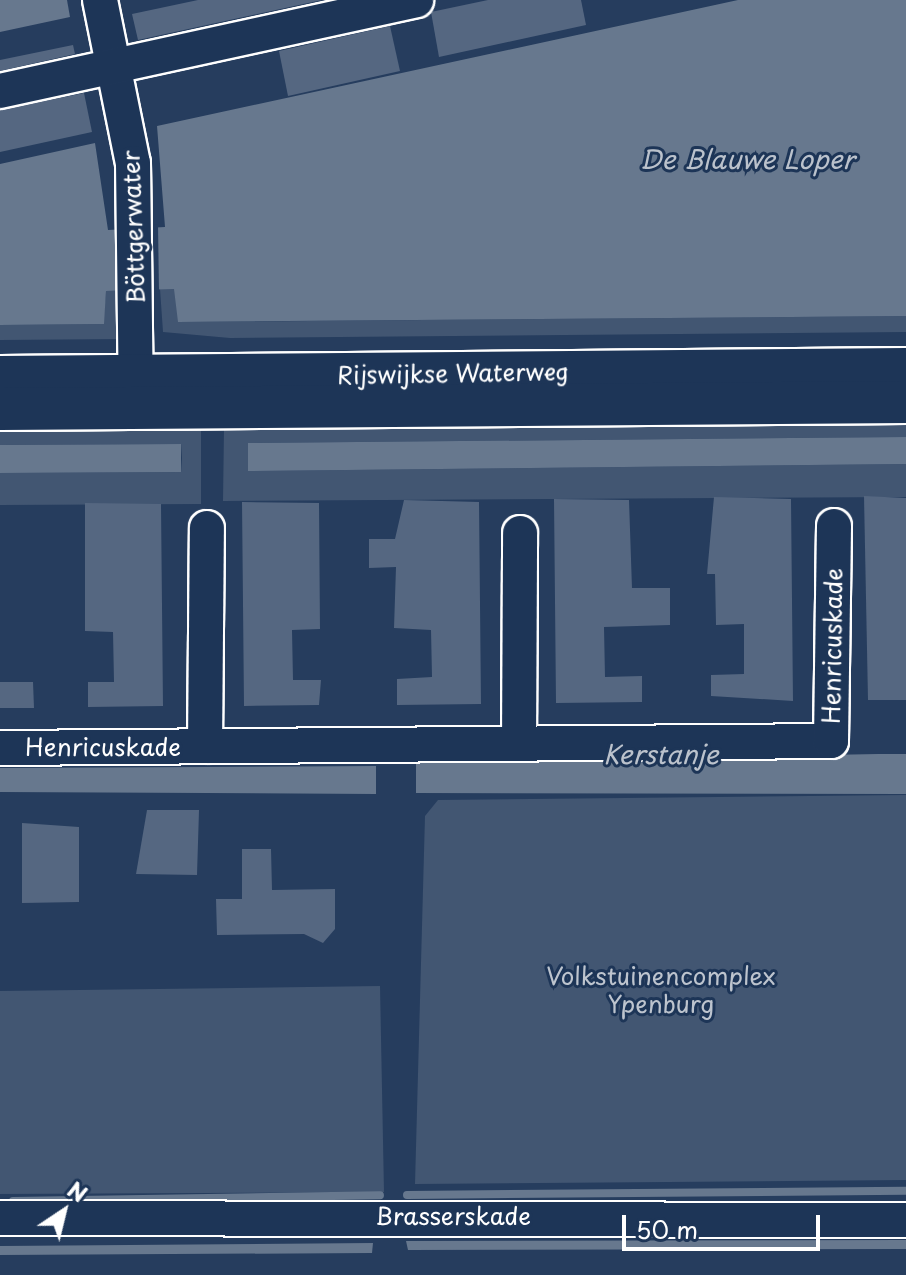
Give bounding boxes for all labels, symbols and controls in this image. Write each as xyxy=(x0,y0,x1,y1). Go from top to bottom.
water label: De Blauwe Loper xyxy=(640,143,854,175)
street label: Böttgerwater xyxy=(116,150,150,304)
street label: Rijswijkse Waterweg xyxy=(336,357,570,389)
street label: Henricuskade xyxy=(816,568,848,724)
street label: Henricuskade xyxy=(25,733,181,761)
water label: Kerstanje xyxy=(603,738,719,770)
park label: Volkstuinencomplex Ypenburg xyxy=(546,962,776,1018)
north arrow xyxy=(24,1171,104,1251)
text: N xyxy=(61,1172,95,1209)
scale bar xyxy=(626,1199,824,1249)
street label: Brasserskade xyxy=(375,1202,531,1230)
text: 50 m xyxy=(636,1211,698,1247)

